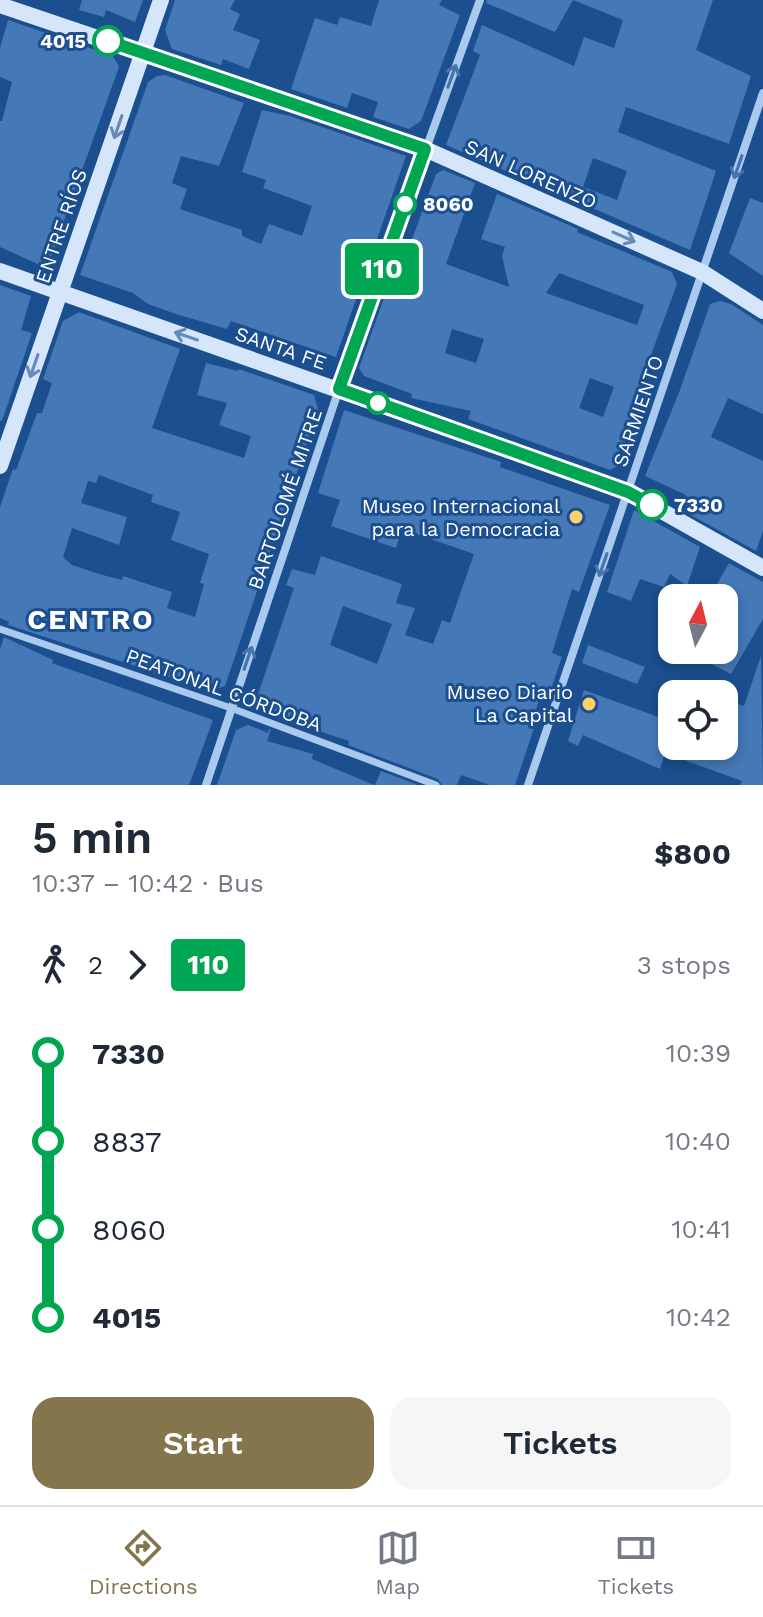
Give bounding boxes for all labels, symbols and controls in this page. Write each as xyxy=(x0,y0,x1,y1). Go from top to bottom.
marker: 4015 xyxy=(93,26,123,56)
place label: 4015 xyxy=(40,29,86,53)
one-way arrow xyxy=(446,64,460,89)
one-way arrow xyxy=(109,114,124,139)
street label: SAN LORENZO xyxy=(461,134,601,214)
one-way arrow xyxy=(729,154,744,179)
street label: ENTRE RÍOS xyxy=(30,166,92,286)
place label: 8060 xyxy=(423,192,474,216)
marker: 8060 xyxy=(394,193,416,215)
one-way arrow xyxy=(611,231,636,246)
line badge: 110 xyxy=(336,243,428,295)
text: 110 xyxy=(361,252,403,285)
street label: SANTA FE xyxy=(232,321,330,375)
one-way arrow xyxy=(174,328,199,342)
street label: SARMIENTO xyxy=(608,352,668,470)
one-way arrow xyxy=(26,353,41,378)
unlabelled marker xyxy=(367,392,389,414)
street label: BARTOLOMÉ MITRE xyxy=(243,405,327,593)
marker: 7330 xyxy=(637,490,667,520)
place label: 7330 xyxy=(674,493,723,517)
place label: Museo Internacional para la Democracia xyxy=(362,494,560,541)
marker: Museo Internacional para la Democracia xyxy=(567,508,585,526)
one-way arrow xyxy=(594,553,609,578)
north arrow xyxy=(658,584,738,664)
map controls xyxy=(658,584,738,760)
district label: CENTRO xyxy=(27,603,155,636)
street label: PEATONAL CÓRDOBA xyxy=(123,643,325,737)
one-way arrow xyxy=(241,646,256,671)
place label: Museo Diario La Capital xyxy=(446,680,573,727)
button: locate xyxy=(658,680,738,760)
marker: Museo Diario La Capital xyxy=(580,695,598,713)
text: 5 min xyxy=(32,812,152,864)
text: $800 xyxy=(654,836,731,871)
text: 10:37 – 10:42 · Bus xyxy=(32,868,264,898)
icon: walk xyxy=(32,943,76,987)
icon: forward xyxy=(115,943,159,987)
text: 110 xyxy=(187,948,229,981)
text: 2 xyxy=(88,950,103,980)
text: 3 stops xyxy=(637,950,731,980)
text: 7330 xyxy=(92,1036,165,1071)
text: 10:39 xyxy=(666,1038,731,1068)
text: 8837 xyxy=(92,1124,161,1159)
text: 10:40 xyxy=(665,1126,731,1156)
text: 8060 xyxy=(92,1212,166,1247)
text: 10:41 xyxy=(671,1214,731,1244)
text: 4015 xyxy=(92,1300,161,1335)
text: 10:42 xyxy=(666,1302,731,1332)
button: Start xyxy=(32,1397,374,1489)
button: Tickets xyxy=(390,1397,731,1489)
tab: Directions xyxy=(89,1526,198,1599)
tab: Map xyxy=(375,1526,420,1599)
tab: Tickets xyxy=(598,1526,674,1599)

